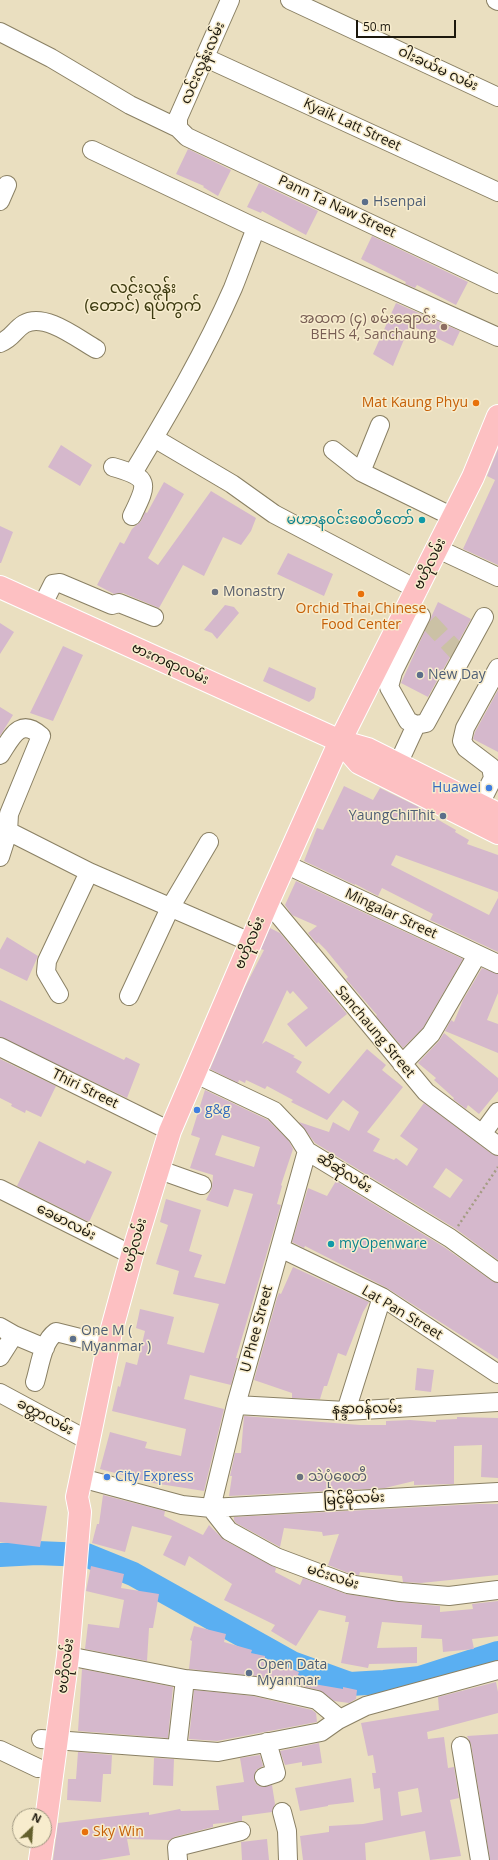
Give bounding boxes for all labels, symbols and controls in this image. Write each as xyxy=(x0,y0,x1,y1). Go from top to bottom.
scale bar xyxy=(358,12,458,38)
text: 50 m xyxy=(363,18,391,35)
street label: လင်းလွန်းလမ်း xyxy=(177,19,229,107)
street label: ဝါးခယ်မ လမ်း xyxy=(395,43,481,95)
street label: Kyaik Latt Street xyxy=(301,95,403,155)
street label: Pann Ta Naw Street xyxy=(275,172,399,242)
place label: Hsenpai xyxy=(373,194,426,210)
marker: Hsenpai xyxy=(360,197,370,207)
district label: လင်းလွန်း (တောင်) ရပ်ကွက် xyxy=(85,278,201,316)
place label: အထက (၄) စမ်းချောင်း BEHS 4, Sanchaung xyxy=(300,311,436,344)
marker: အထက (၄) စမ်းချောင်း BEHS 4, Sanchaung xyxy=(439,322,449,332)
place label: Mat Kaung Phyu xyxy=(362,395,468,411)
marker: Mat Kaung Phyu xyxy=(471,398,481,408)
place label: မဟာနဝင်းစေတီတော် xyxy=(286,512,414,528)
marker: မဟာနဝင်းစေတီတော် xyxy=(417,515,427,525)
street label: ဗဟိုလမ်း xyxy=(410,535,450,593)
place label: Monastry xyxy=(223,584,285,600)
marker: Monastry xyxy=(210,587,220,597)
marker: Orchid Thai,Chinese Food Center xyxy=(356,589,366,599)
place label: Orchid Thai,Chinese Food Center xyxy=(296,601,426,634)
street label: ဗားကရာလမ်း xyxy=(129,640,211,688)
place label: New Day xyxy=(428,667,486,683)
marker: New Day xyxy=(415,670,425,680)
place label: Huawei xyxy=(432,780,481,796)
marker: Huawei xyxy=(484,783,494,793)
place label: YaungChiThit xyxy=(349,808,435,824)
marker: YaungChiThit xyxy=(438,811,448,821)
street label: Mingalar Street xyxy=(342,885,440,943)
street label: ဗဟိုလမ်း xyxy=(231,914,269,972)
street label: Sanchaung Street xyxy=(332,983,418,1081)
street label: Thiri Street xyxy=(49,1066,121,1112)
place label: g&g xyxy=(205,1102,230,1118)
marker: g&g xyxy=(192,1105,202,1115)
street label: ဆီဆုံလမ်း xyxy=(313,1150,375,1196)
street label: ခေမာလမ်း xyxy=(34,1200,98,1244)
street label: ဗဟိုလမ်း xyxy=(119,1216,151,1274)
place label: myOpenware xyxy=(339,1236,427,1252)
marker: myOpenware xyxy=(326,1239,336,1249)
street label: Lat Pan Street xyxy=(359,1282,445,1344)
street label: U Phee Street xyxy=(237,1284,277,1374)
place label: One M ( Myanmar ) xyxy=(81,1323,151,1356)
marker: One M ( Myanmar ) xyxy=(68,1334,78,1344)
street label: ခတ္တာလမ်း xyxy=(14,1395,76,1439)
street label: နန္ဒာ၀န်လမ်း xyxy=(332,1400,402,1418)
place label: City Express xyxy=(115,1469,194,1485)
place label: သဲပုံစေတီ xyxy=(308,1469,367,1485)
marker: City Express xyxy=(102,1472,112,1482)
marker: သဲပုံစေတီ xyxy=(295,1472,305,1482)
street label: မြင့်မိုလမ်း xyxy=(323,1489,385,1509)
street label: မင်းလမ်း xyxy=(305,1561,361,1593)
street label: ဗဟိုလမ်း xyxy=(54,1638,78,1694)
place label: Open Data Myanmar xyxy=(257,1657,327,1690)
marker: Open Data Myanmar xyxy=(244,1668,254,1678)
north arrow xyxy=(12,1808,52,1848)
text: N xyxy=(30,1809,44,1826)
place label: Sky Win xyxy=(93,1824,144,1840)
marker: Sky Win xyxy=(80,1827,90,1837)

